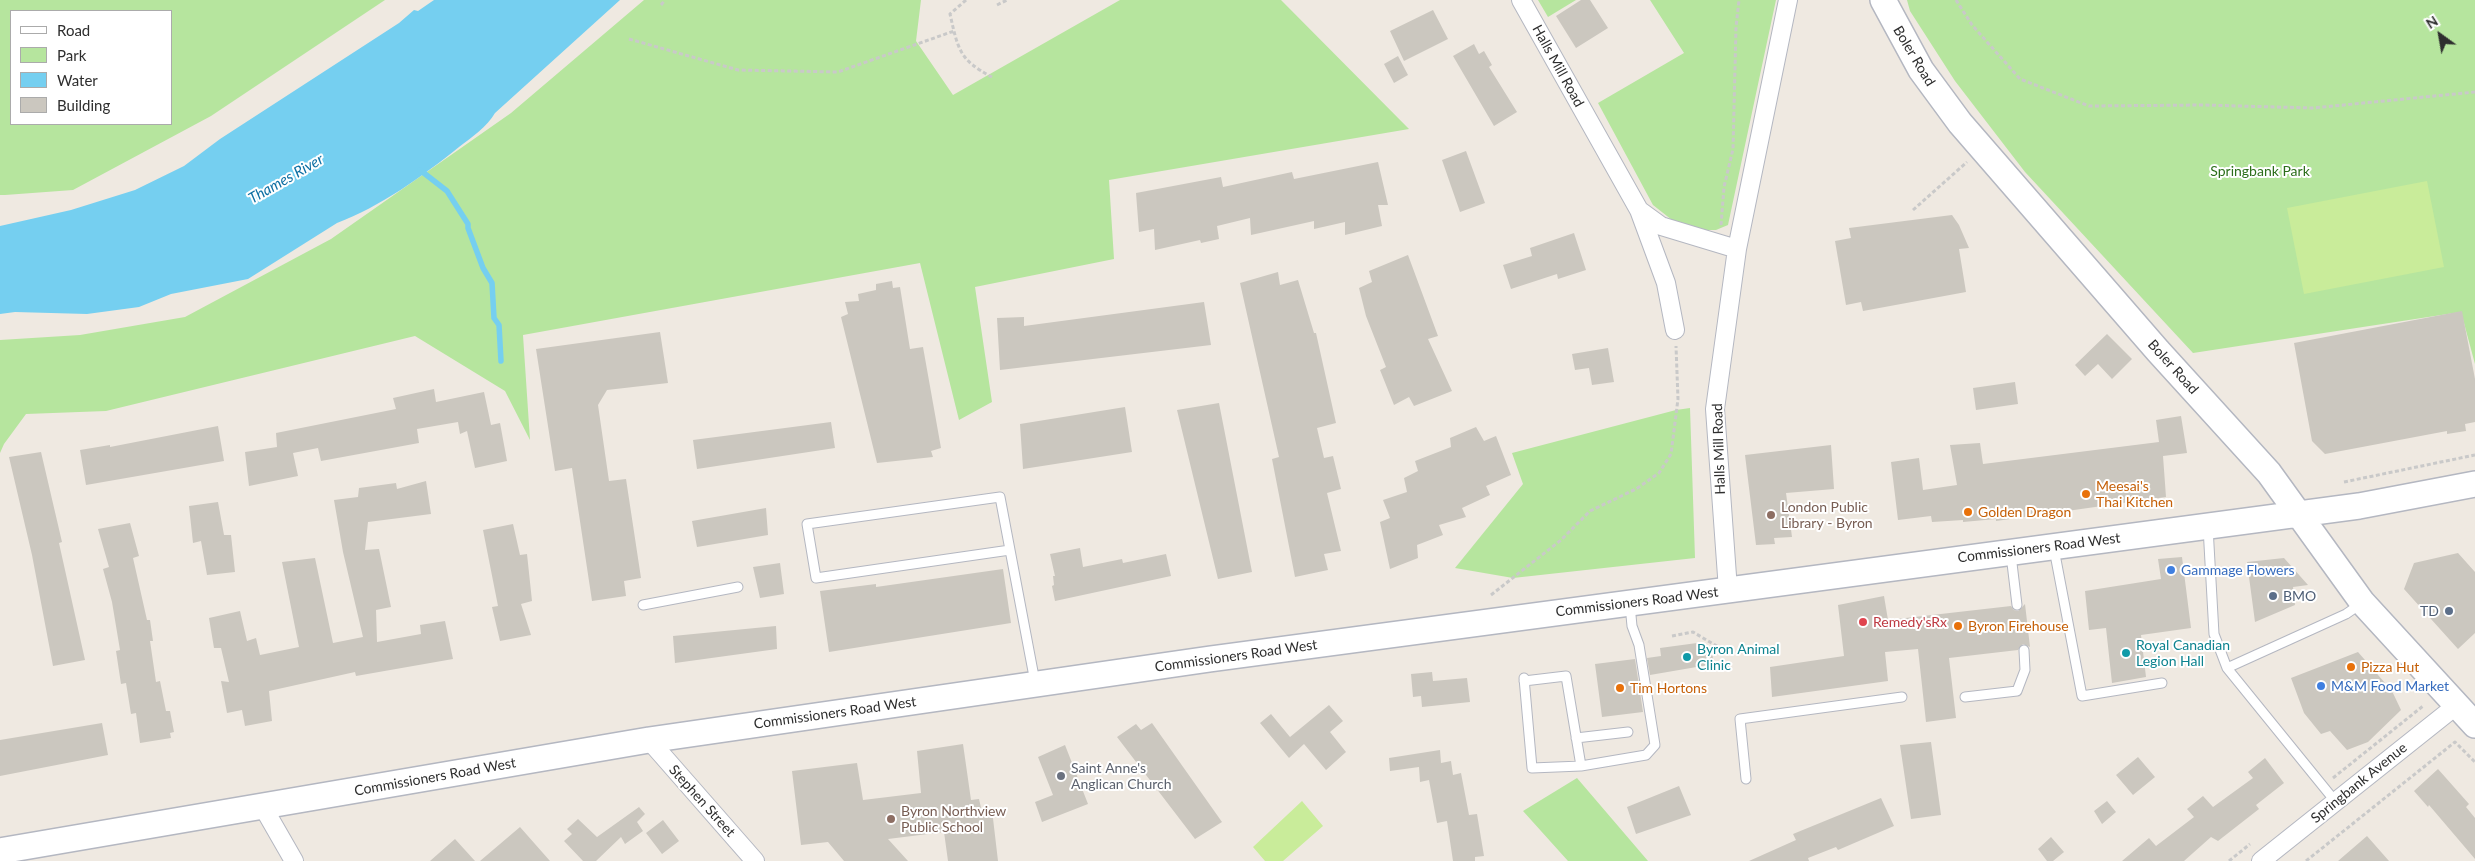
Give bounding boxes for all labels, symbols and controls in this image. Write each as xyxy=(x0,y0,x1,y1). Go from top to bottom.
legend xyxy=(10,10,172,125)
north arrow xyxy=(2415,10,2465,60)
text: N xyxy=(2423,12,2441,32)
text: Road xyxy=(57,21,90,39)
street label: Halls Mill Road xyxy=(1529,22,1587,110)
street label: Boler Road xyxy=(1889,23,1939,89)
text: Park xyxy=(57,46,86,64)
text: Water xyxy=(57,71,98,89)
text: Building xyxy=(57,96,110,114)
water label: Thames River xyxy=(245,150,327,208)
park label: Springbank Park xyxy=(2210,163,2310,179)
street label: Boler Road xyxy=(2144,336,2202,398)
street label: Halls Mill Road xyxy=(1709,403,1729,495)
place label: Meesai's Thai Kitchen xyxy=(2096,478,2173,511)
marker: Meesai's Thai Kitchen xyxy=(2080,488,2092,500)
place label: London Public Library - Byron xyxy=(1781,499,1873,532)
place label: Golden Dragon xyxy=(1978,504,2071,520)
marker: Golden Dragon xyxy=(1962,506,1974,518)
marker: London Public Library - Byron xyxy=(1765,509,1777,521)
street label: Commissioners Road West xyxy=(1957,530,2121,566)
place label: Gammage Flowers xyxy=(2181,562,2295,578)
marker: Gammage Flowers xyxy=(2165,564,2177,576)
street label: Commissioners Road West xyxy=(1555,584,1719,620)
place label: BMO xyxy=(2283,588,2316,604)
marker: BMO xyxy=(2267,590,2279,602)
place label: TD xyxy=(2420,603,2439,619)
marker: TD xyxy=(2443,605,2455,617)
place label: Remedy'sRx xyxy=(1873,614,1947,630)
marker: Remedy'sRx xyxy=(1857,616,1869,628)
place label: Byron Firehouse xyxy=(1968,618,2069,634)
marker: Byron Firehouse xyxy=(1952,620,1964,632)
street label: Commissioners Road West xyxy=(1154,636,1318,676)
place label: Royal Canadian Legion Hall xyxy=(2136,637,2230,670)
place label: Byron Animal Clinic xyxy=(1697,641,1780,674)
marker: Royal Canadian Legion Hall xyxy=(2120,647,2132,659)
marker: Byron Animal Clinic xyxy=(1681,651,1693,663)
place label: Pizza Hut xyxy=(2361,659,2419,675)
marker: Pizza Hut xyxy=(2345,661,2357,673)
place label: M&M Food Market xyxy=(2331,678,2449,694)
place label: Tim Hortons xyxy=(1630,680,1707,696)
marker: M&M Food Market xyxy=(2315,680,2327,692)
marker: Tim Hortons xyxy=(1614,682,1626,694)
street label: Commissioners Road West xyxy=(753,693,917,733)
street label: Springbank Avenue xyxy=(2308,739,2410,827)
street label: Commissioners Road West xyxy=(353,755,517,799)
place label: Saint Anne's Anglican Church xyxy=(1071,760,1172,792)
street label: Stephen Street xyxy=(665,762,739,840)
marker: Saint Anne's Anglican Church xyxy=(1055,770,1067,782)
place label: Byron Northview Public School xyxy=(901,803,1006,836)
marker: Byron Northview Public School xyxy=(885,813,897,825)

